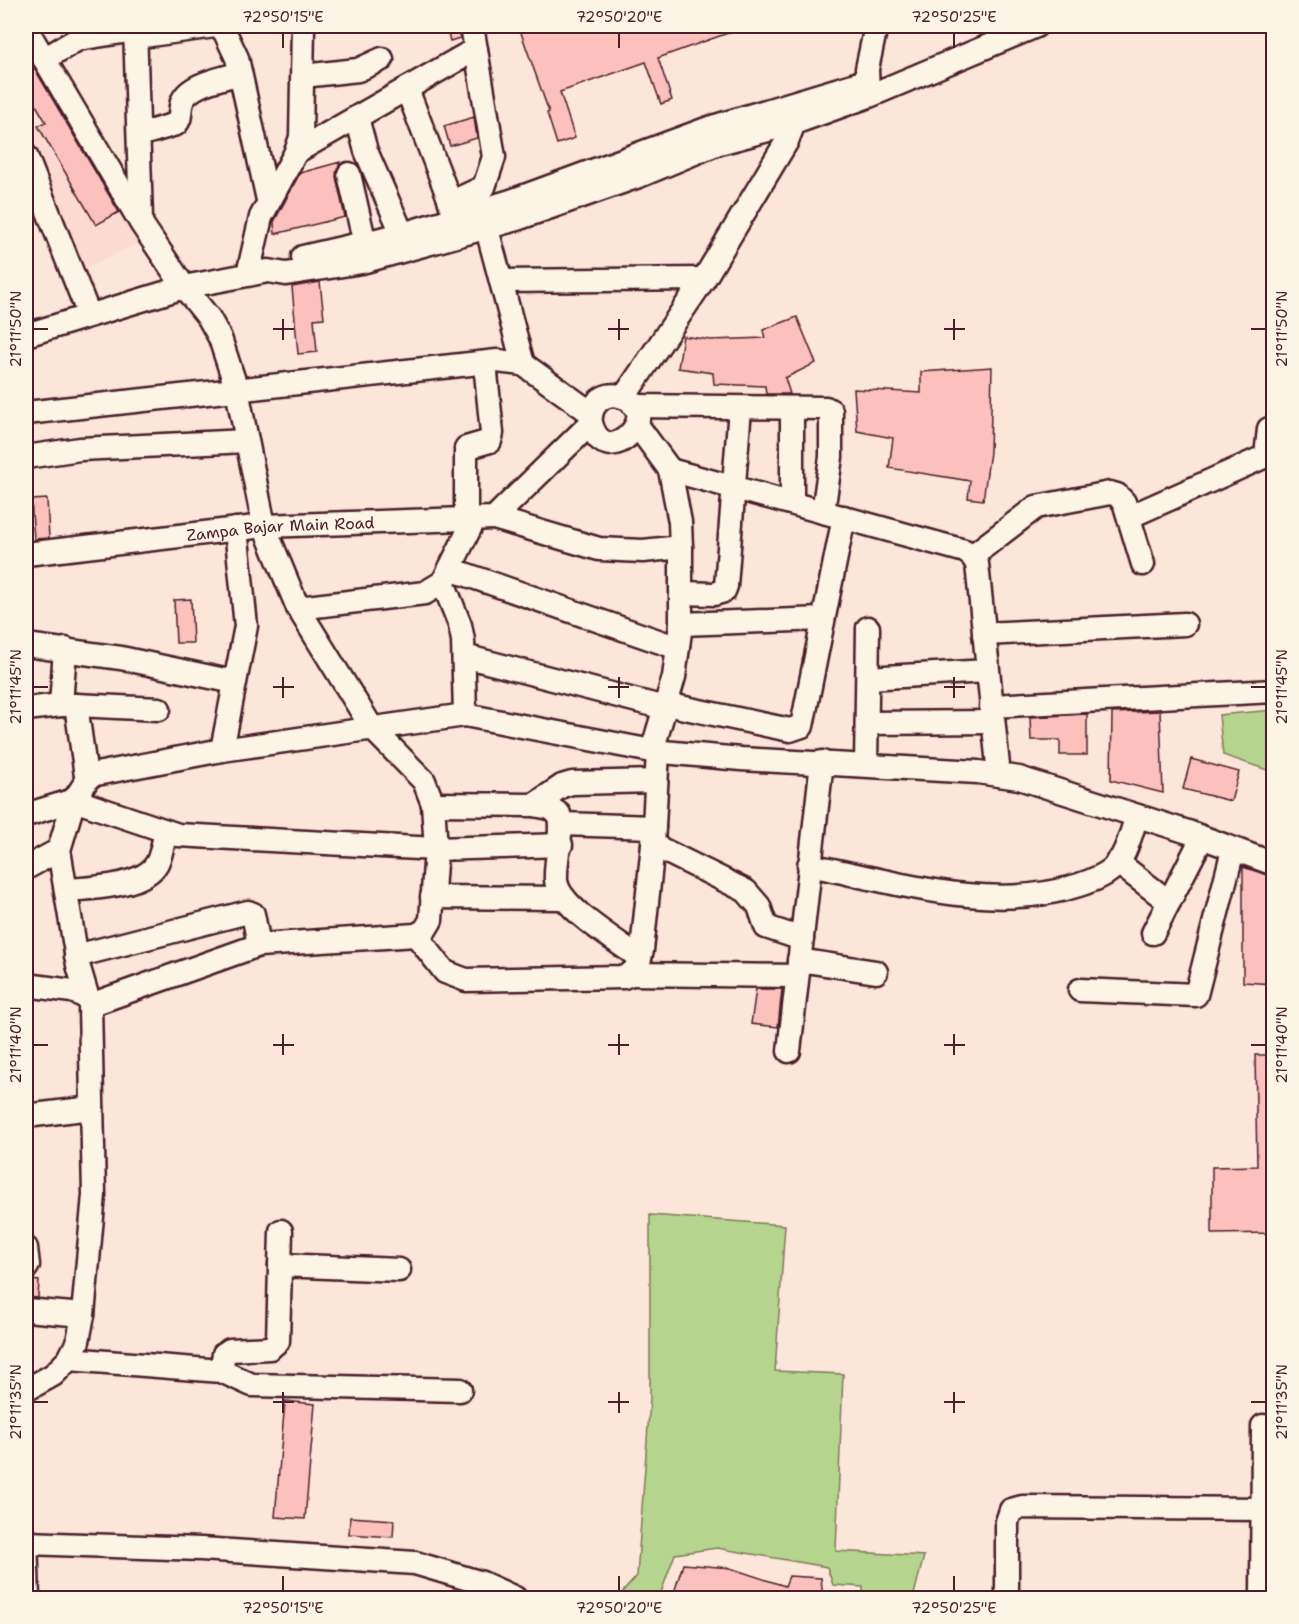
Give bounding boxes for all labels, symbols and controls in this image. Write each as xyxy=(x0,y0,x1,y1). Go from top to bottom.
text: 72°50'15"E xyxy=(242,7,324,27)
text: 72°50'20"E xyxy=(576,7,662,27)
text: 72°50'25"E xyxy=(911,7,997,27)
text: 21°11'50"N xyxy=(6,291,26,367)
text: 21°11'50"N xyxy=(1272,291,1292,367)
street label: Zampa Bajar Main Road xyxy=(185,512,375,546)
text: 21°11'45"N xyxy=(6,649,26,725)
text: 21°11'45"N xyxy=(1272,649,1292,725)
text: 21°11'40"N xyxy=(6,1006,26,1084)
text: 21°11'40"N xyxy=(1272,1006,1292,1084)
text: 21°11'35"N xyxy=(6,1364,26,1440)
text: 21°11'35"N xyxy=(1272,1364,1292,1440)
text: 72°50'15"E xyxy=(242,1598,324,1618)
text: 72°50'20"E xyxy=(576,1598,662,1618)
text: 72°50'25"E xyxy=(911,1598,997,1618)

